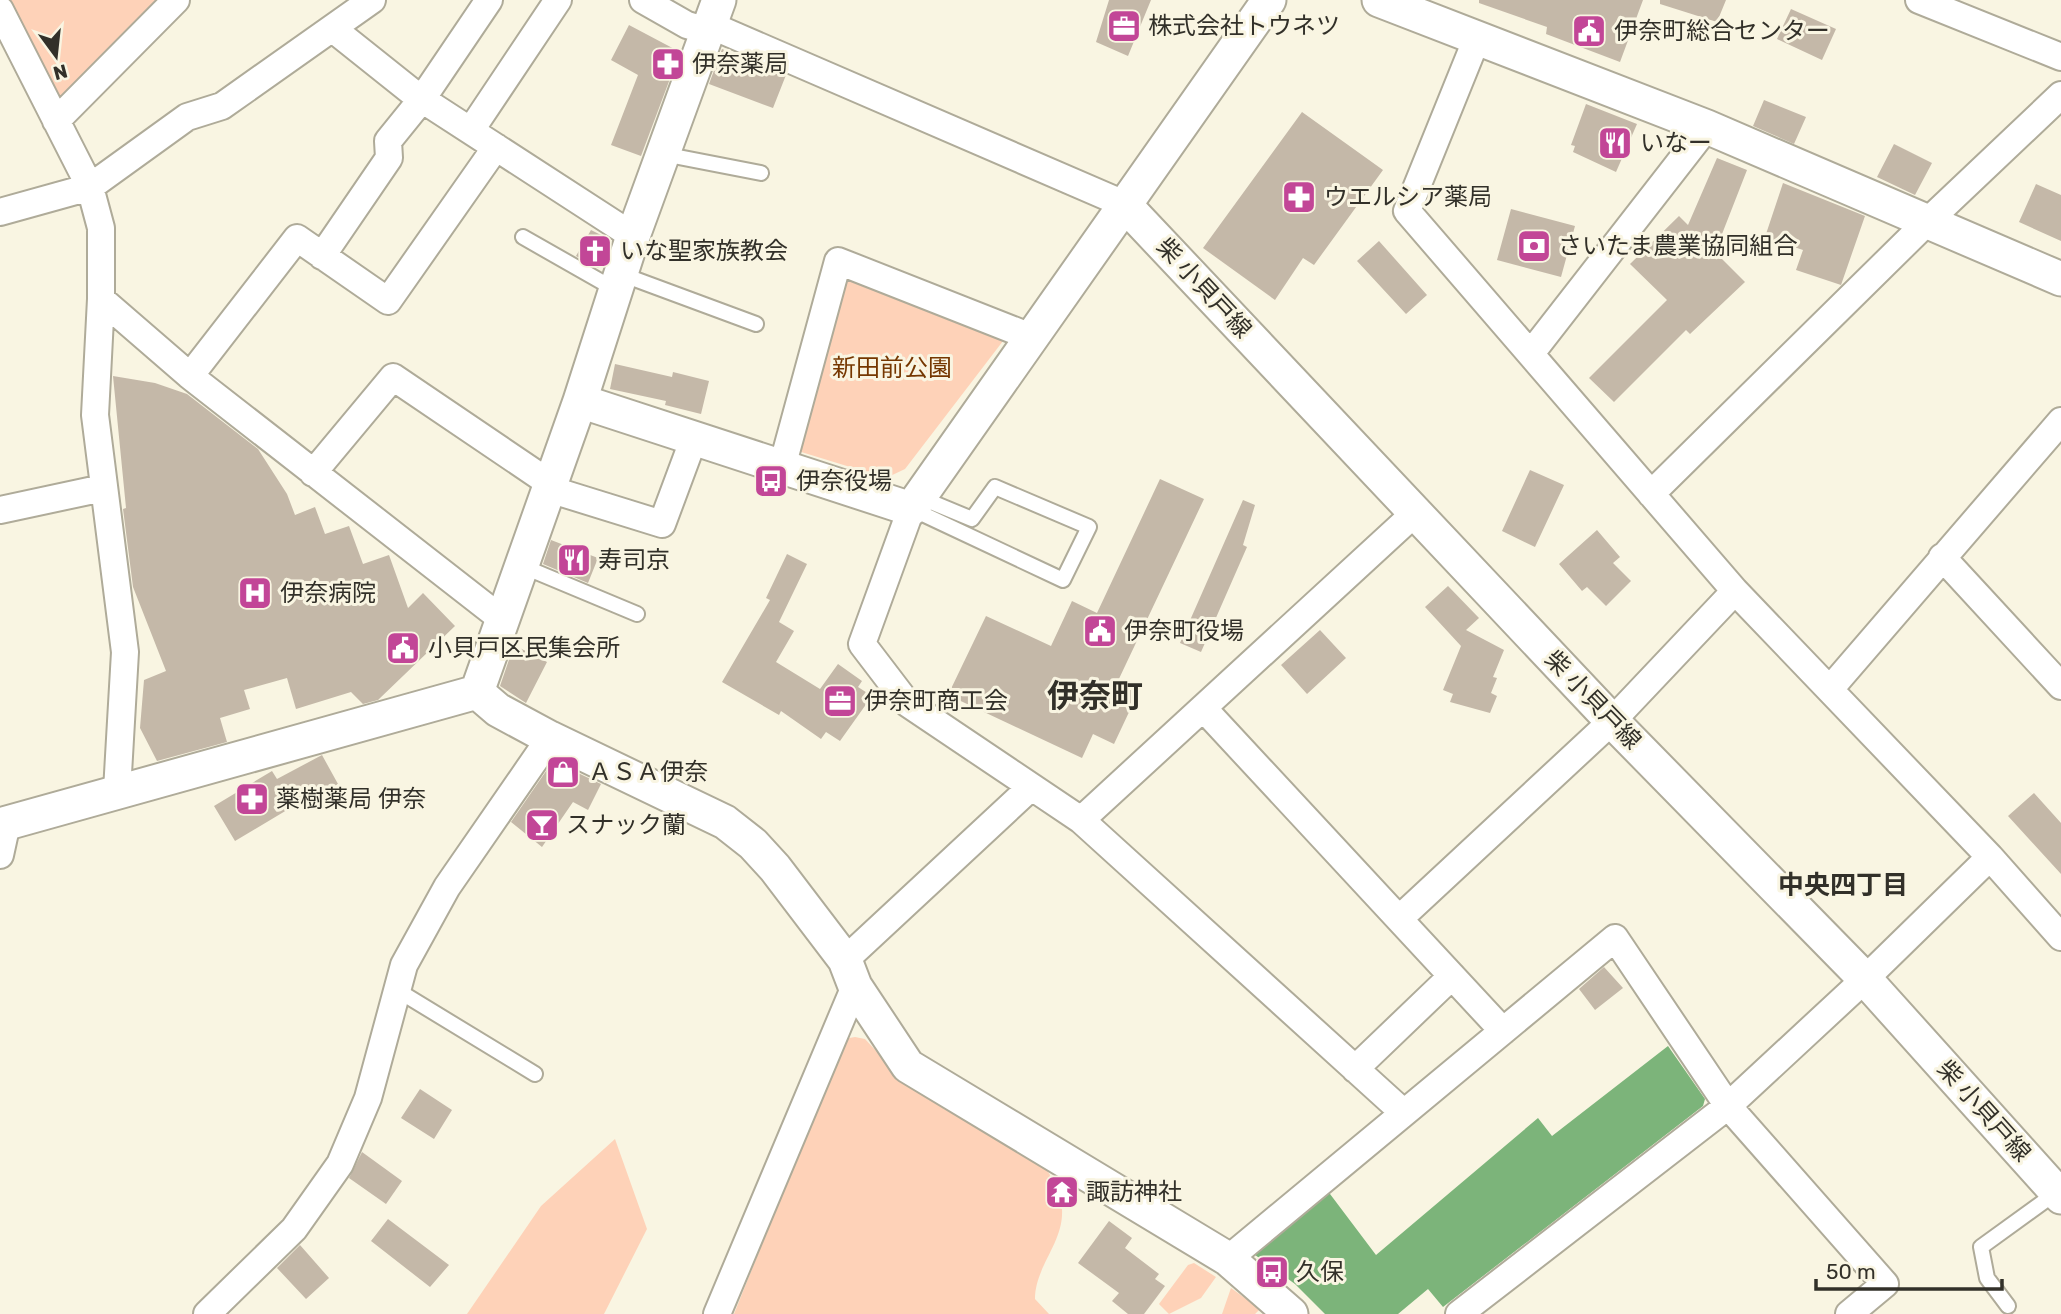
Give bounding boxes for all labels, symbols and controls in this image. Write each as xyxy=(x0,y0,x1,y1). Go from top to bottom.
office icon: 株式会社トウネツ xyxy=(1105,7,1143,45)
place label: 株式会社トウネツ xyxy=(1148,12,1340,40)
public building icon: 伊奈町総合センター xyxy=(1570,12,1608,50)
place label: 伊奈町総合センター xyxy=(1614,17,1830,45)
north arrow xyxy=(21,21,91,91)
pharmacy icon: 伊奈薬局 xyxy=(649,45,687,83)
place label: 伊奈薬局 xyxy=(692,50,788,78)
text: N xyxy=(51,59,70,85)
restaurant icon: いなー xyxy=(1596,124,1634,162)
place label: いなー xyxy=(1640,129,1712,157)
pharmacy icon: ウエルシア薬局 xyxy=(1280,178,1318,216)
place label: ウエルシア薬局 xyxy=(1324,183,1492,211)
bank icon: さいたま農業協同組合 xyxy=(1515,227,1553,265)
church icon: いな聖家族教会 xyxy=(576,232,614,270)
street label: 柴 小貝戸線 xyxy=(1151,232,1257,344)
place label: さいたま農業協同組合 xyxy=(1558,232,1797,260)
place label: いな聖家族教会 xyxy=(620,237,788,265)
park label: 新田前公園 xyxy=(832,354,952,382)
bus stop icon: 伊奈役場 xyxy=(752,462,790,500)
place label: 伊奈役場 xyxy=(796,467,892,495)
restaurant icon: 寿司京 xyxy=(555,541,593,579)
place label: 寿司京 xyxy=(598,546,670,574)
hospital icon: 伊奈病院 xyxy=(236,574,274,612)
place label: 伊奈病院 xyxy=(280,579,376,607)
public building icon: 伊奈町役場 xyxy=(1081,612,1119,650)
place label: 伊奈町役場 xyxy=(1124,617,1244,645)
public building icon: 小貝戸区民集会所 xyxy=(384,629,422,667)
place label: 小貝戸区民集会所 xyxy=(428,634,620,662)
street label: 柴 小貝戸線 xyxy=(1539,645,1647,755)
district label: 伊奈町 xyxy=(1047,677,1143,715)
office icon: 伊奈町商工会 xyxy=(821,682,859,720)
place label: 伊奈町商工会 xyxy=(864,687,1008,715)
shop icon: ＡＳＡ伊奈 xyxy=(544,753,582,791)
place label: ＡＳＡ伊奈 xyxy=(588,758,708,786)
pharmacy icon: 薬樹薬局 伊奈 xyxy=(233,780,271,818)
place label: 薬樹薬局 伊奈 xyxy=(276,785,426,813)
bar icon: スナック蘭 xyxy=(523,806,561,844)
place label: スナック蘭 xyxy=(566,811,686,839)
district label: 中央四丁目 xyxy=(1778,870,1908,901)
street label: 柴 小貝戸線 xyxy=(1931,1055,2037,1167)
temple icon: 諏訪神社 xyxy=(1043,1173,1081,1211)
place label: 諏訪神社 xyxy=(1086,1178,1182,1206)
scale bar xyxy=(1816,1248,2002,1292)
bus stop icon: 久保 xyxy=(1253,1253,1291,1291)
place label: 久保 xyxy=(1296,1258,1344,1286)
text: 50 m xyxy=(1826,1259,1876,1284)

